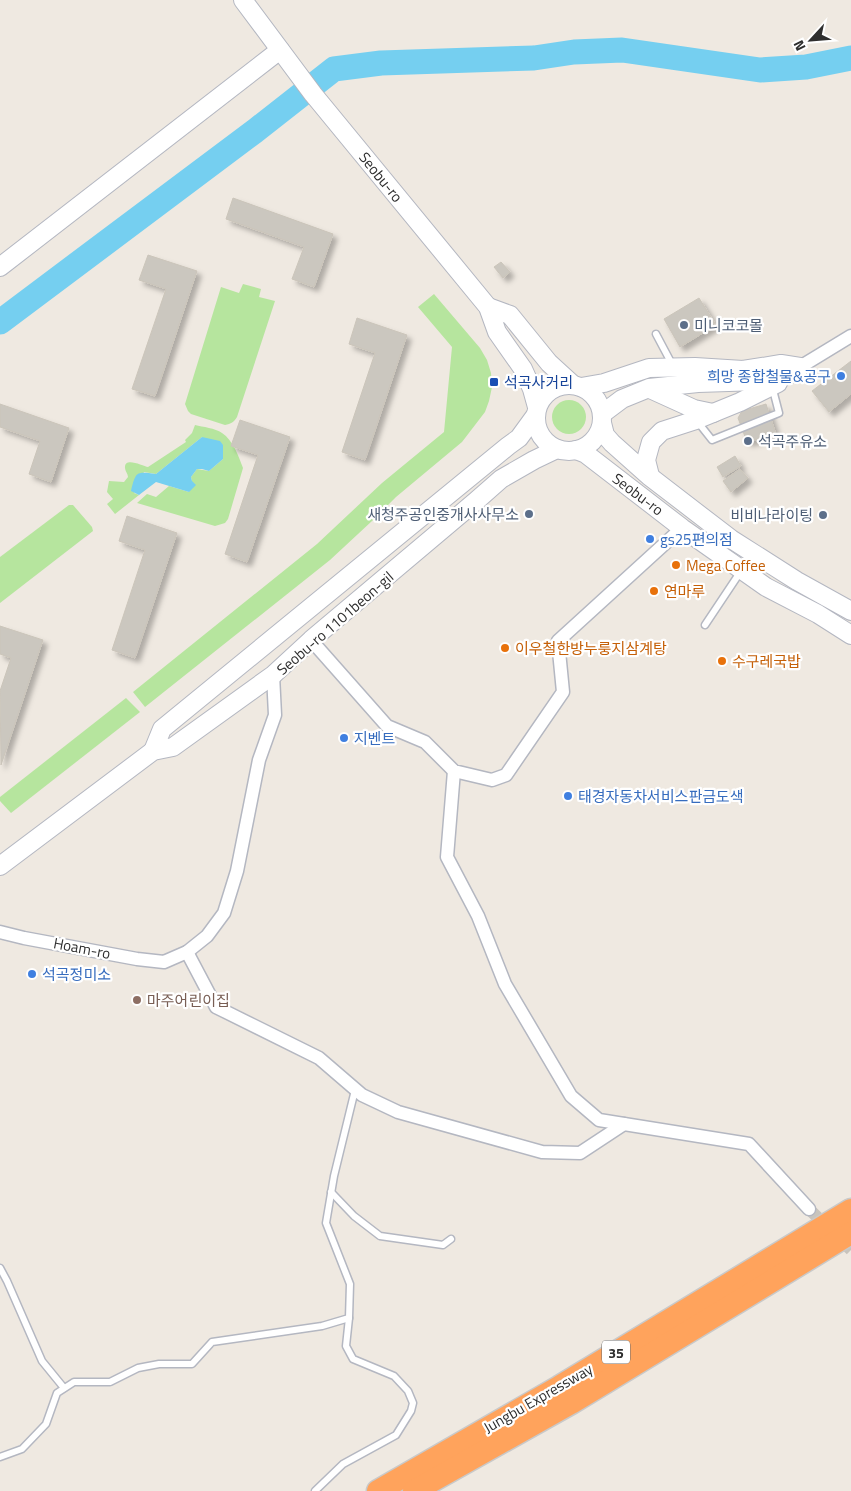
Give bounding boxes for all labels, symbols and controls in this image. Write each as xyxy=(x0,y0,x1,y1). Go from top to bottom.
north arrow xyxy=(786,15,836,65)
text: N xyxy=(787,37,810,55)
street label: Seobu-ro xyxy=(353,147,409,207)
place label: 미니코코몰 xyxy=(694,314,763,337)
marker: 미니코코몰 xyxy=(678,319,690,331)
place label: 희망 종합철물&공구 xyxy=(707,365,831,388)
marker: 희망 종합철물&공구 xyxy=(835,370,847,382)
place label: 석곡사거리 xyxy=(504,371,573,394)
marker: 석곡사거리 xyxy=(488,376,500,388)
place label: 석곡주유소 xyxy=(758,430,827,453)
marker: 석곡주유소 xyxy=(742,435,754,447)
street label: Seobu-ro xyxy=(608,467,669,521)
place label: 새청주공인중개사사무소 xyxy=(367,503,519,526)
place label: 비비나라이팅 xyxy=(730,504,813,527)
marker: 새청주공인중개사사무소 xyxy=(523,508,535,520)
marker: 비비나라이팅 xyxy=(817,509,829,521)
place label: gs25편의점 xyxy=(660,528,733,551)
marker: gs25편의점 xyxy=(644,533,656,545)
place label: Mega Coffee xyxy=(686,554,766,577)
marker: Mega Coffee xyxy=(670,559,682,571)
street label: Seobu-ro 1101beon-gil xyxy=(271,566,399,680)
place label: 연마루 xyxy=(664,580,705,603)
marker: 연마루 xyxy=(648,585,660,597)
place label: 이우철한방누룽지삼계탕 xyxy=(515,637,667,660)
marker: 이우철한방누룽지삼계탕 xyxy=(499,642,511,654)
place label: 수구레국밥 xyxy=(732,650,801,673)
marker: 수구레국밥 xyxy=(716,655,728,667)
place label: 지벤트 xyxy=(354,727,396,750)
marker: 지벤트 xyxy=(338,732,350,744)
place label: 태경자동차서비스판금도색 xyxy=(578,785,744,808)
marker: 태경자동차서비스판금도색 xyxy=(562,790,574,802)
street label: Hoam-ro xyxy=(52,931,113,965)
place label: 석곡정미소 xyxy=(42,963,111,986)
marker: 석곡정미소 xyxy=(26,968,38,980)
place label: 마주어린이집 xyxy=(147,989,230,1012)
marker: 마주어린이집 xyxy=(131,994,143,1006)
road number: 35 xyxy=(602,1340,630,1364)
street label: Jungbu Expressway xyxy=(479,1357,597,1439)

